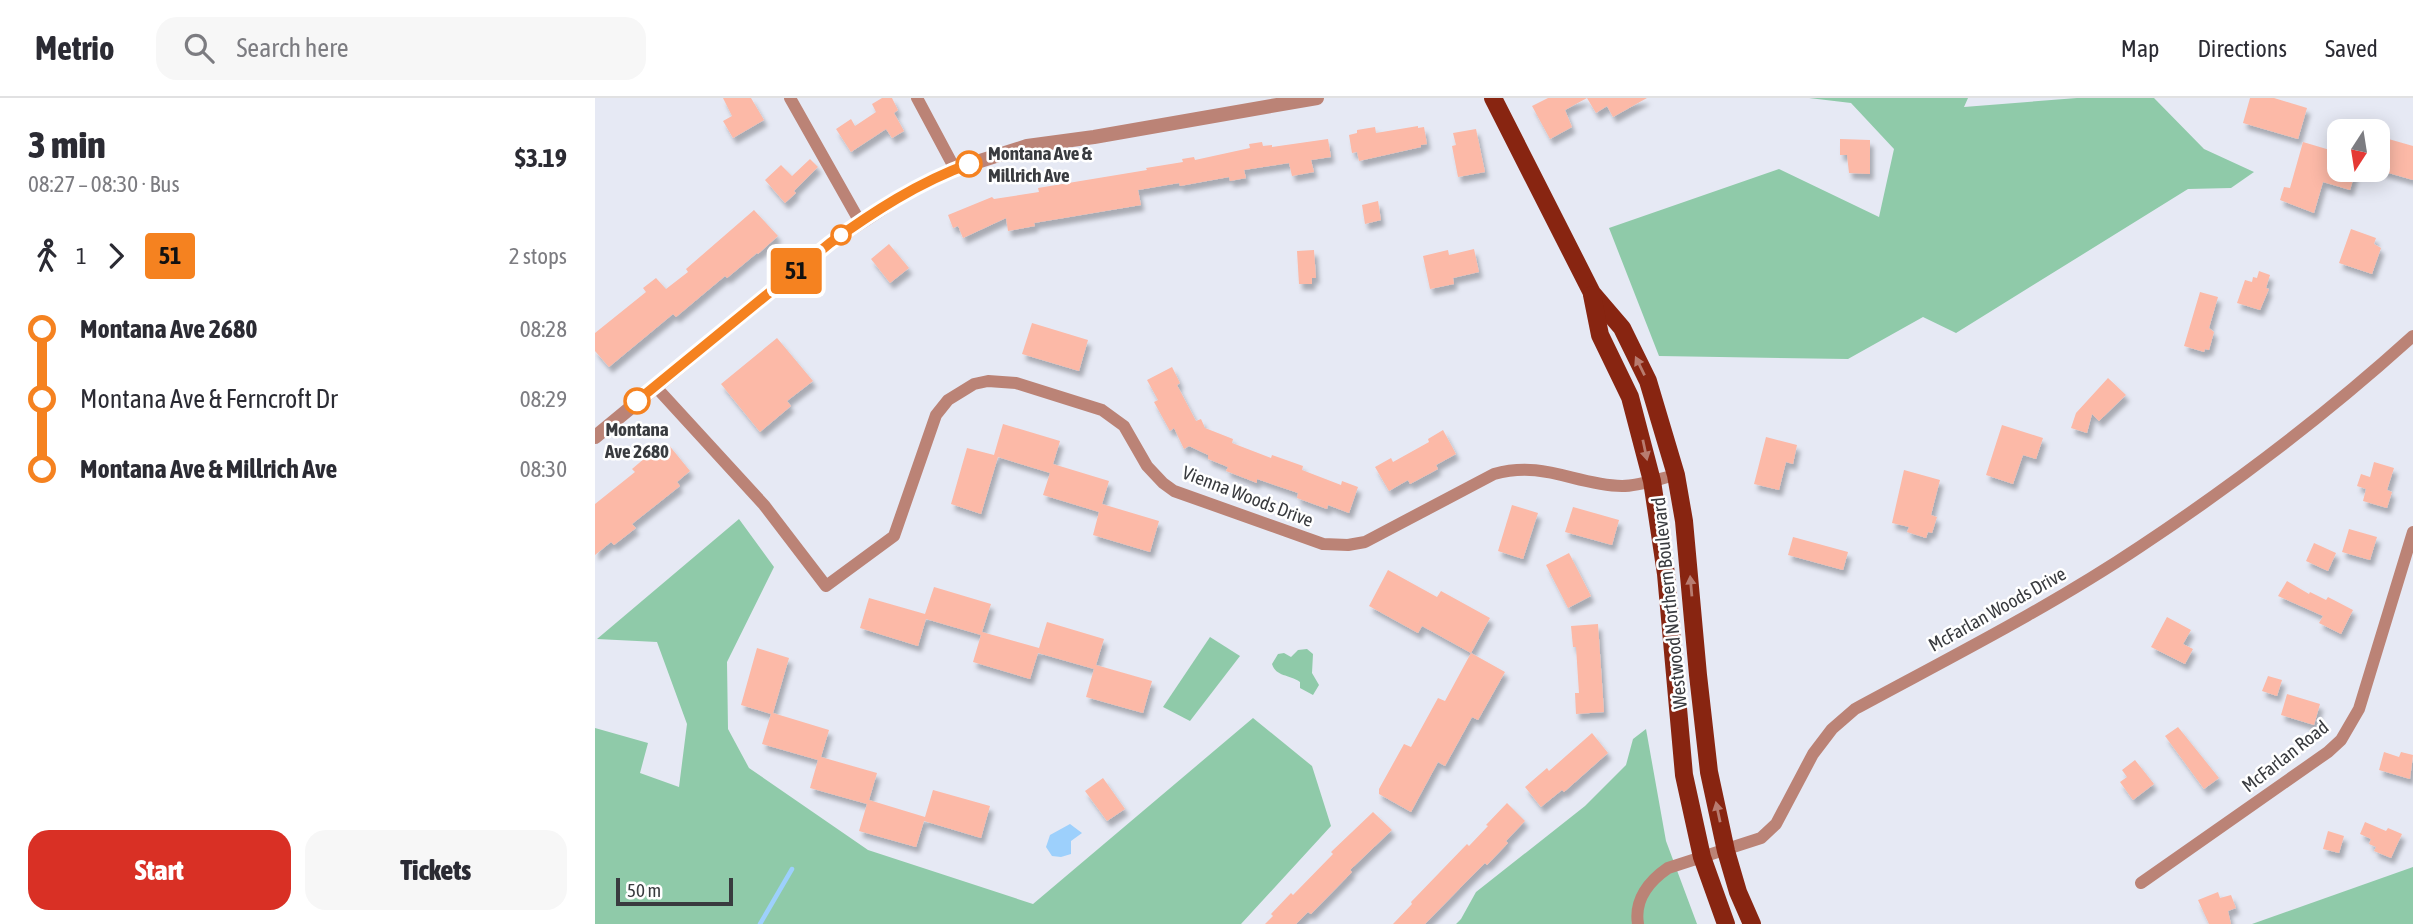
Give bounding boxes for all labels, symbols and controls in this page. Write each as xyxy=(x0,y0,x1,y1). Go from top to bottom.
search box xyxy=(156,17,646,80)
text: Metrio xyxy=(35,29,114,67)
icon: search xyxy=(180,29,218,67)
text: Search here xyxy=(236,33,349,63)
text: Map xyxy=(2121,35,2159,62)
text: Directions xyxy=(2197,35,2287,62)
text: Saved xyxy=(2325,35,2378,62)
north arrow xyxy=(2327,119,2391,182)
map controls xyxy=(2327,119,2390,182)
text: 3 min xyxy=(28,123,106,166)
place label: Montana Ave & Millrich Ave xyxy=(988,142,1093,186)
text: $3.19 xyxy=(515,143,567,173)
marker: Montana Ave & Millrich Ave xyxy=(956,151,982,177)
text: 08:27 – 08:30 · Bus xyxy=(28,171,180,197)
unlabelled marker xyxy=(831,225,851,245)
icon: walk xyxy=(28,237,66,275)
icon: forward xyxy=(97,237,135,275)
text: 51 xyxy=(159,242,181,269)
text: 1 xyxy=(76,243,87,269)
text: 2 stops xyxy=(509,243,567,269)
line badge: 51 xyxy=(765,248,827,294)
text: 51 xyxy=(785,257,807,284)
text: Montana Ave 2680 xyxy=(80,314,258,344)
text: 08:28 xyxy=(520,316,567,342)
one-way arrow xyxy=(1635,356,1646,376)
text: Montana Ave & Ferncroft Dr xyxy=(80,384,338,414)
text: 08:29 xyxy=(520,386,567,412)
marker: Montana Ave 2680 xyxy=(624,388,650,414)
place label: Montana Ave 2680 xyxy=(604,418,669,462)
one-way arrow xyxy=(1639,439,1650,461)
text: Montana Ave & Millrich Ave xyxy=(80,454,337,484)
text: 08:30 xyxy=(520,456,567,482)
street label: Vienna Woods Drive xyxy=(1179,461,1317,531)
street label: Westwood Northern Boulevard xyxy=(1647,496,1691,710)
street label: McFarlan Woods Drive xyxy=(1925,562,2069,656)
one-way arrow xyxy=(1685,575,1696,597)
street label: McFarlan Road xyxy=(2237,715,2333,797)
one-way arrow xyxy=(1712,801,1723,823)
button: Start xyxy=(28,830,291,910)
button: Tickets xyxy=(305,830,567,910)
scale bar xyxy=(616,875,733,907)
text: 50 m xyxy=(627,879,661,901)

